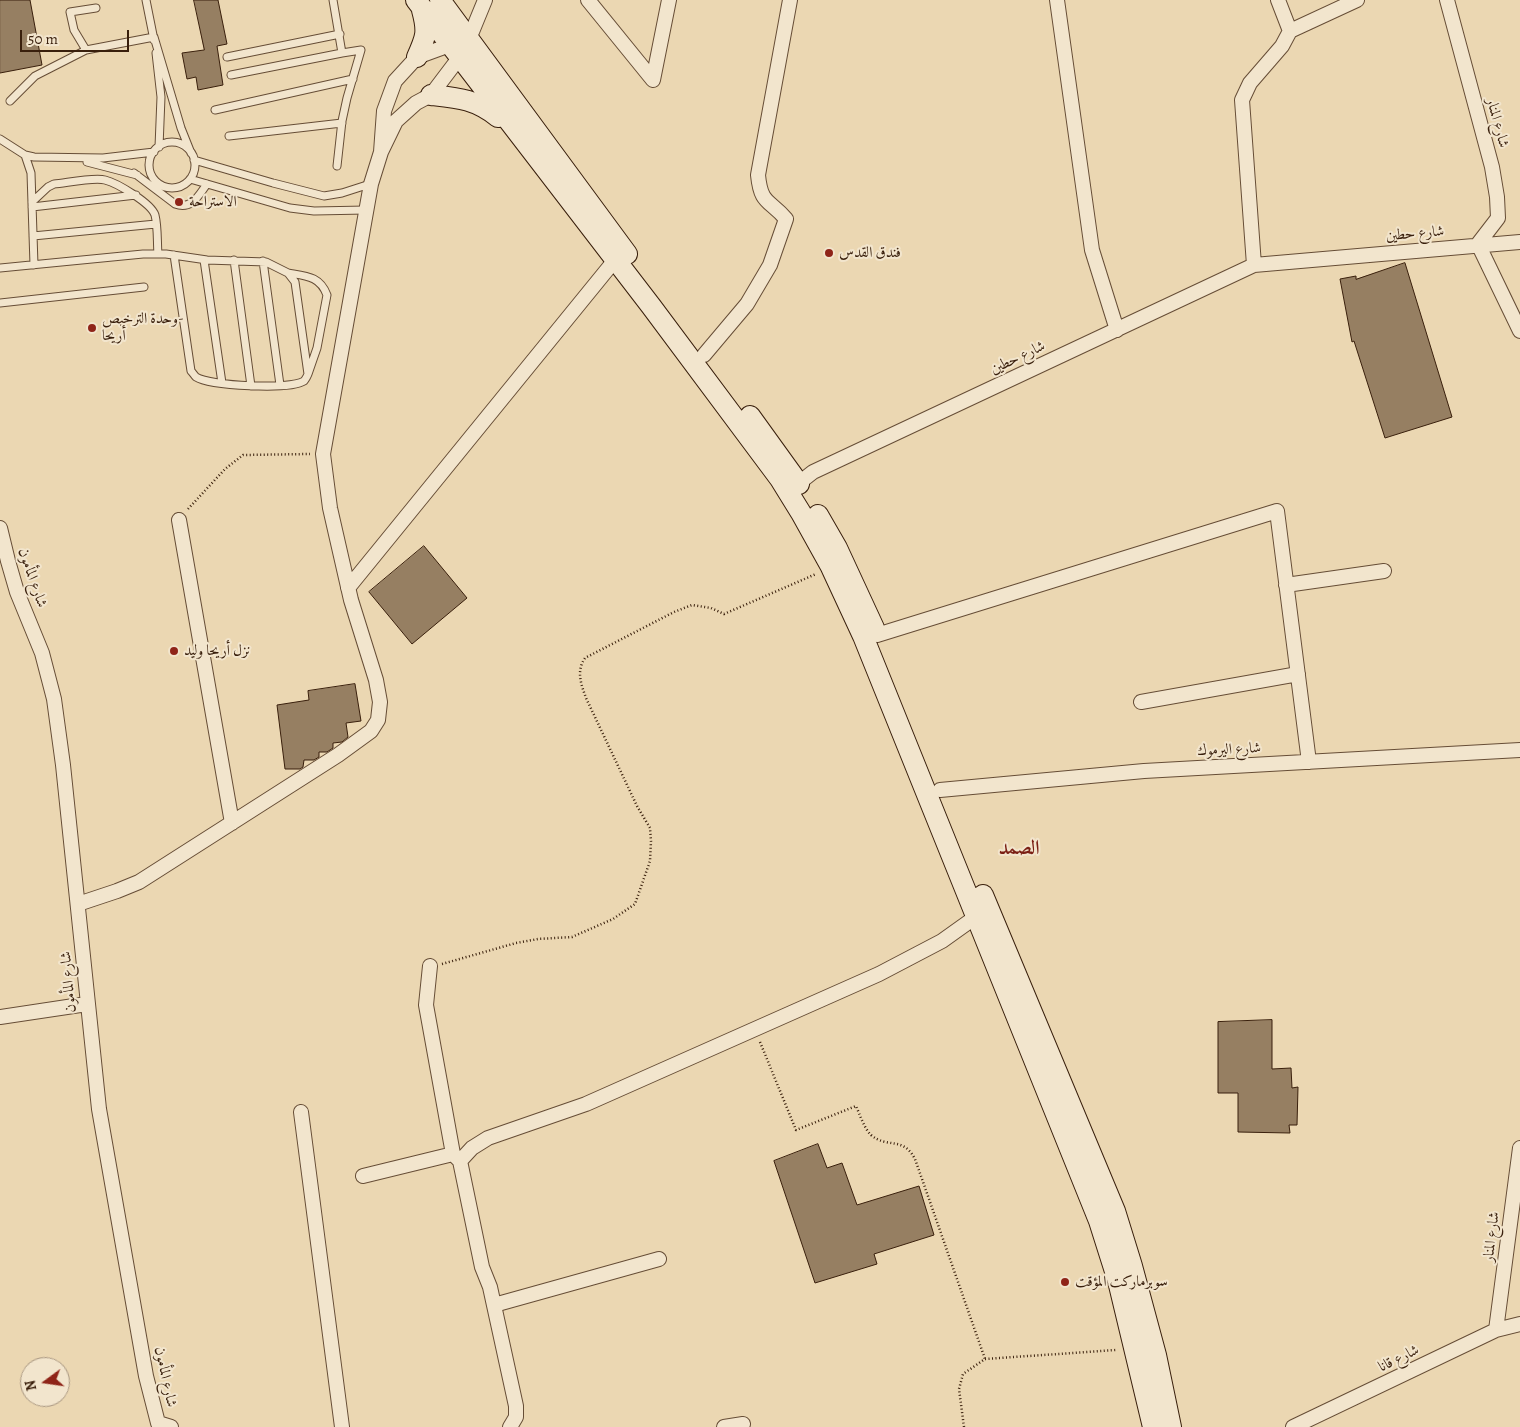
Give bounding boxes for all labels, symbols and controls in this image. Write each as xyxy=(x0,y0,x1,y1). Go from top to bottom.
scale bar xyxy=(22,20,131,52)
text: 50 m xyxy=(28,29,58,49)
street label: شارع المنار xyxy=(1482,96,1512,150)
place label: الاستراحة xyxy=(189,193,237,211)
marker: الاستراحة xyxy=(173,196,185,208)
street label: شارع حطين xyxy=(1385,222,1445,246)
place label: فندق القدس xyxy=(839,244,901,262)
marker: فندق القدس xyxy=(823,247,835,259)
place label: وحدة الترخيص- أريحا xyxy=(102,310,184,345)
marker: وحدة الترخيص- أريحا xyxy=(86,322,98,334)
street label: شارع حطين xyxy=(988,337,1048,379)
street label: شارع المأمون xyxy=(13,546,51,610)
place label: نزل أريحا وليد xyxy=(184,642,250,660)
marker: نزل أريحا وليد xyxy=(168,645,180,657)
street label: شارع اليرموك xyxy=(1197,739,1261,761)
district label: الصمد xyxy=(999,837,1039,861)
street label: شارع المأمون xyxy=(57,951,81,1013)
street label: شارع المنار xyxy=(1480,1211,1504,1263)
place label: سوبرماركت المؤقت xyxy=(1075,1273,1168,1291)
marker: سوبرماركت المؤقت xyxy=(1059,1276,1071,1288)
street label: شارع قانا xyxy=(1376,1341,1422,1377)
street label: شارع المأمون xyxy=(150,1345,180,1409)
north arrow xyxy=(20,1357,70,1407)
text: N xyxy=(20,1378,41,1393)

